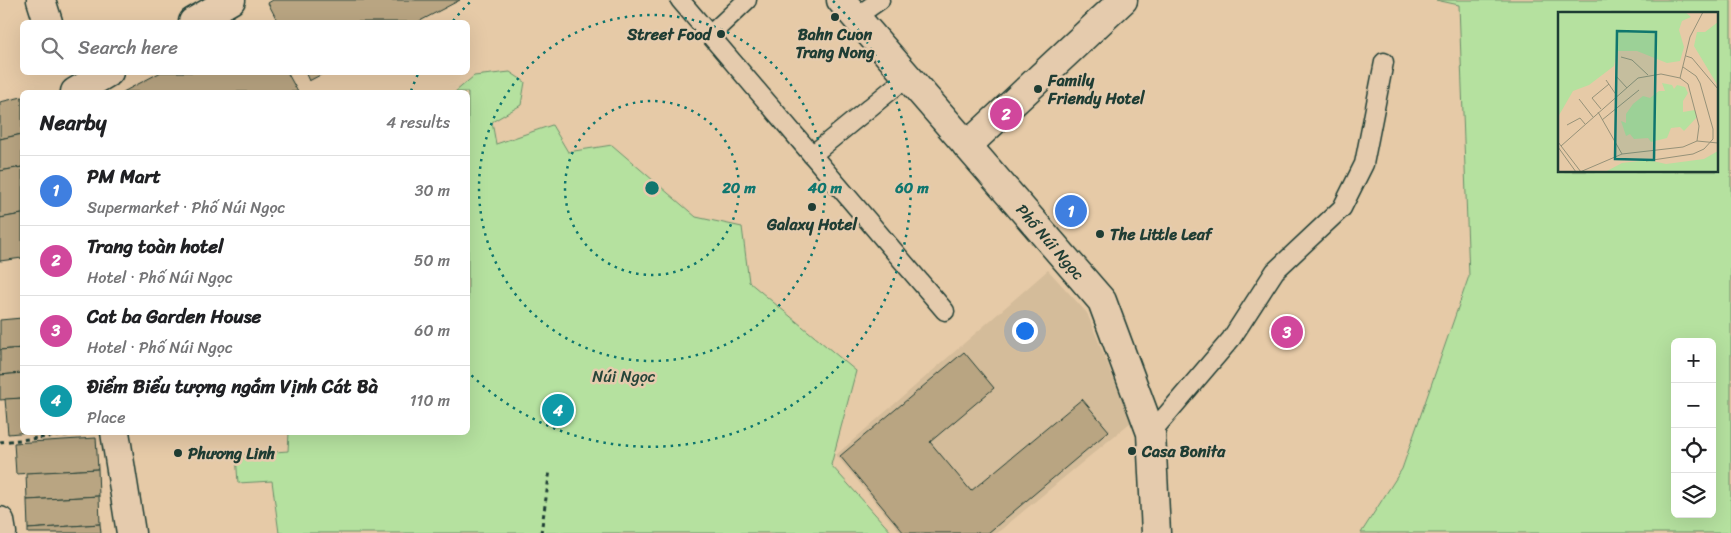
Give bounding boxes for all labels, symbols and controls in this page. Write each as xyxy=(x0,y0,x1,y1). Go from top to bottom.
marker: Bahn Cuon Trang Nong xyxy=(829,11,841,23)
inset map xyxy=(1558,12,1718,172)
search box xyxy=(20,20,470,75)
place label: Street Food xyxy=(626,20,713,49)
place label: Bahn Cuon Trang Nong xyxy=(796,20,875,67)
marker: Street Food xyxy=(715,28,727,40)
text: Search here xyxy=(78,31,178,64)
icon: search xyxy=(38,34,66,62)
place label: Family Friendy Hotel xyxy=(1047,66,1146,113)
marker: Family Friendy Hotel xyxy=(1032,83,1044,95)
pin: 2 xyxy=(990,95,1022,133)
text: Nearby xyxy=(40,104,106,142)
text: 4 results xyxy=(386,108,450,137)
text: PM Mart xyxy=(87,160,161,193)
text: 20 m xyxy=(721,175,756,201)
text: 40 m xyxy=(807,175,843,201)
text: 60 m xyxy=(894,175,929,201)
text: 1 xyxy=(53,176,59,205)
text: 30 m xyxy=(415,176,450,205)
centre of rings xyxy=(643,179,661,197)
pin: 1 xyxy=(1055,192,1087,230)
text: Supermarket · Phố Núi Ngọc xyxy=(87,193,286,222)
street label: Phố Núi Ngọc xyxy=(1008,197,1092,287)
marker: Galaxy Hotel xyxy=(806,201,818,213)
place label: Galaxy Hotel xyxy=(766,210,859,239)
place label: The Little Leaf xyxy=(1110,220,1214,249)
marker: The Little Leaf xyxy=(1094,228,1106,240)
text: Trang toàn hotel xyxy=(87,230,223,263)
text: 2 xyxy=(51,246,61,275)
text: 50 m xyxy=(414,246,450,275)
text: Hotel · Phố Núi Ngọc xyxy=(87,263,233,292)
text: Cat ba Garden House xyxy=(87,300,261,333)
pin: 3 xyxy=(1271,313,1303,351)
text: 3 xyxy=(52,316,60,345)
text: 60 m xyxy=(414,316,450,345)
your location xyxy=(1012,318,1038,344)
text: Hotel · Phố Núi Ngọc xyxy=(87,333,233,362)
map controls xyxy=(1671,338,1716,518)
button: + xyxy=(1671,338,1716,383)
park label: Núi Ngọc xyxy=(592,362,656,391)
text: Điểm Biểu tượng ngắm Vịnh Cát Bà xyxy=(87,370,378,403)
button: − xyxy=(1671,383,1716,428)
text: 4 xyxy=(51,386,61,415)
text: 110 m xyxy=(410,386,450,415)
pin: 4 xyxy=(542,391,574,429)
text: Place xyxy=(87,403,126,432)
button: locate xyxy=(1671,428,1716,473)
place label: Casa Bonita xyxy=(1141,437,1226,466)
place label: Phương Linh xyxy=(188,439,276,468)
marker: Casa Bonita xyxy=(1126,445,1138,457)
marker: Phương Linh xyxy=(172,447,184,459)
button: layers xyxy=(1671,473,1716,518)

